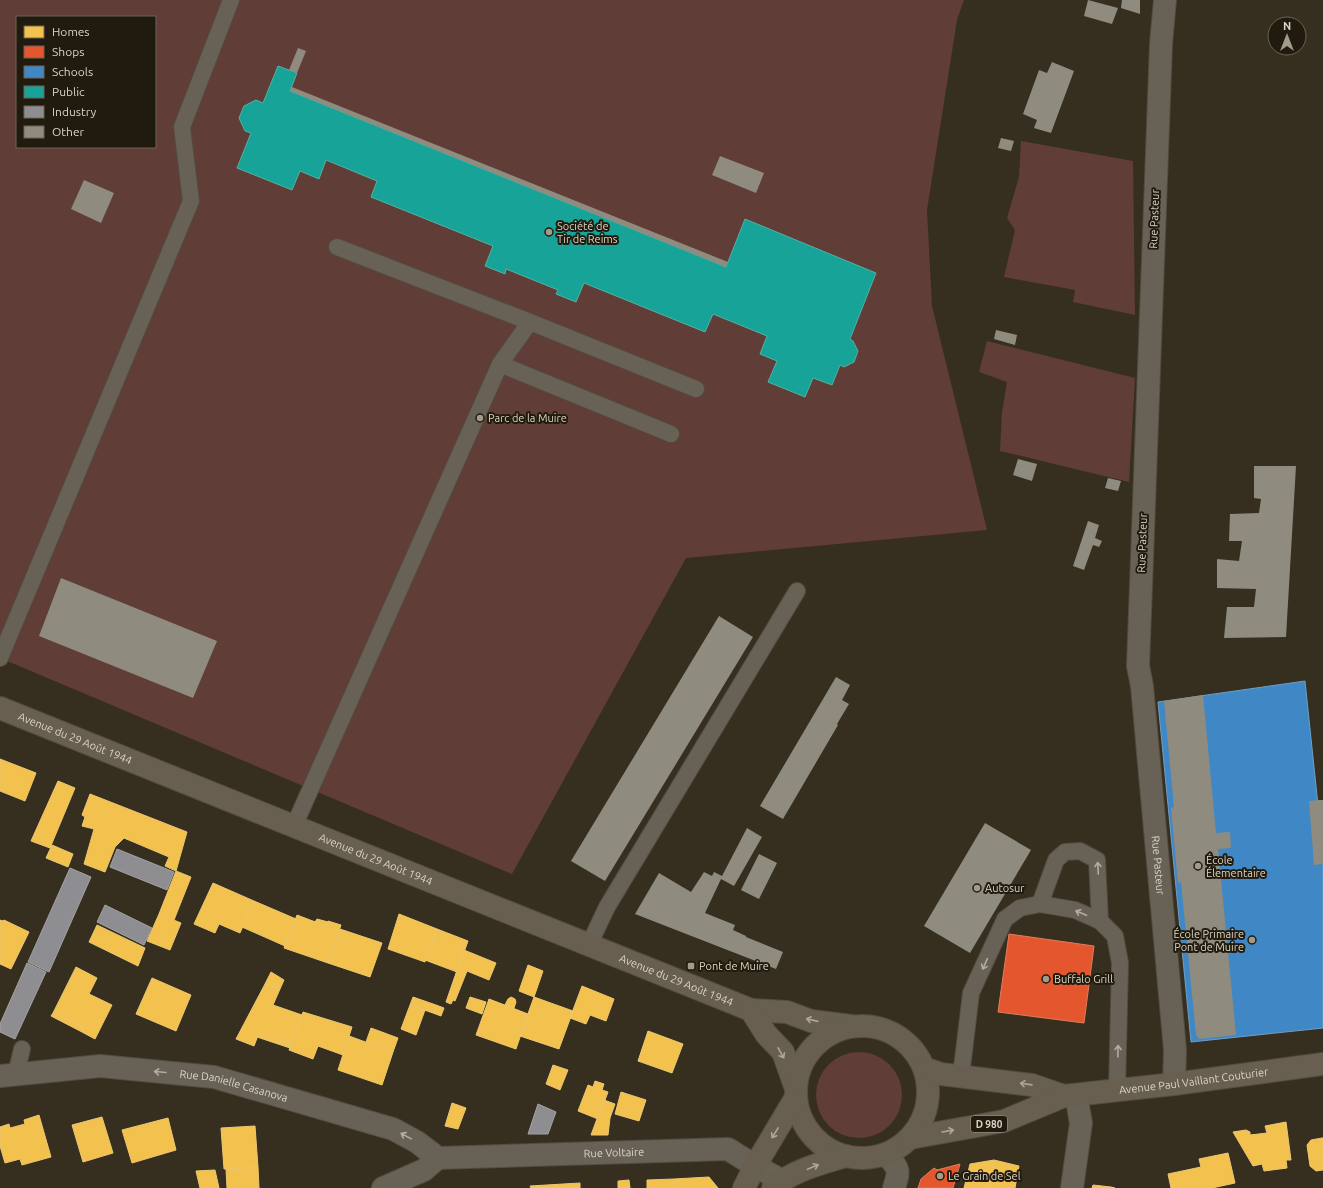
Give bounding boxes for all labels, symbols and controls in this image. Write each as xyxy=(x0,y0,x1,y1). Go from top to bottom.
legend xyxy=(16,16,156,148)
north arrow xyxy=(1267,16,1307,56)
text: N xyxy=(1283,20,1291,32)
text: Homes xyxy=(52,25,90,38)
text: Shops xyxy=(52,45,84,58)
text: Schools xyxy=(52,65,93,78)
text: Public xyxy=(52,85,85,98)
text: Industry xyxy=(52,105,97,118)
text: Other xyxy=(52,125,85,138)
street label: Rue Pasteur xyxy=(1147,188,1161,249)
place label: Société de Tir de Reims xyxy=(557,220,618,245)
marker: Société de Tir de Reims xyxy=(544,227,554,237)
place label: Parc de la Muire xyxy=(488,412,567,424)
marker: Parc de la Muire xyxy=(475,413,485,423)
street label: Rue Pasteur xyxy=(1135,512,1149,573)
street label: Avenue du 29 Août 1944 xyxy=(17,710,134,766)
street label: Avenue du 29 Août 1944 xyxy=(317,831,434,887)
street label: Rue Pasteur xyxy=(1150,835,1167,896)
place label: École Élementaire xyxy=(1206,853,1266,879)
marker: École Élementaire xyxy=(1193,861,1203,871)
one-way arrow xyxy=(1094,862,1101,875)
place label: Autosur xyxy=(985,882,1025,894)
marker: Autosur xyxy=(972,883,982,893)
one-way arrow xyxy=(1075,908,1087,916)
place label: École Primaire Pont de Muire xyxy=(1173,927,1244,953)
marker: École Primaire Pont de Muire xyxy=(1247,935,1257,945)
street label: Avenue du 29 Août 1944 xyxy=(618,952,735,1008)
one-way arrow xyxy=(981,957,988,969)
place label: Pont de Muire xyxy=(699,960,769,972)
marker: Pont de Muire xyxy=(686,961,696,971)
place label: Buffalo Grill xyxy=(1054,973,1113,985)
marker: Buffalo Grill xyxy=(1041,974,1051,984)
one-way arrow xyxy=(806,1016,819,1024)
one-way arrow xyxy=(1115,1045,1122,1058)
one-way arrow xyxy=(778,1047,786,1059)
street label: Avenue Paul Vaillant Couturier xyxy=(1118,1065,1270,1096)
one-way arrow xyxy=(154,1068,167,1075)
street label: Rue Danielle Casanova xyxy=(179,1068,289,1104)
one-way arrow xyxy=(1020,1080,1033,1088)
road number: D 980 xyxy=(971,1116,1007,1132)
one-way arrow xyxy=(771,1127,779,1139)
one-way arrow xyxy=(941,1127,954,1135)
one-way arrow xyxy=(400,1132,412,1139)
street label: Rue Voltaire xyxy=(583,1146,644,1159)
one-way arrow xyxy=(807,1162,819,1170)
place label: Le Grain de Sel xyxy=(948,1170,1021,1182)
marker: Le Grain de Sel xyxy=(935,1171,945,1181)

